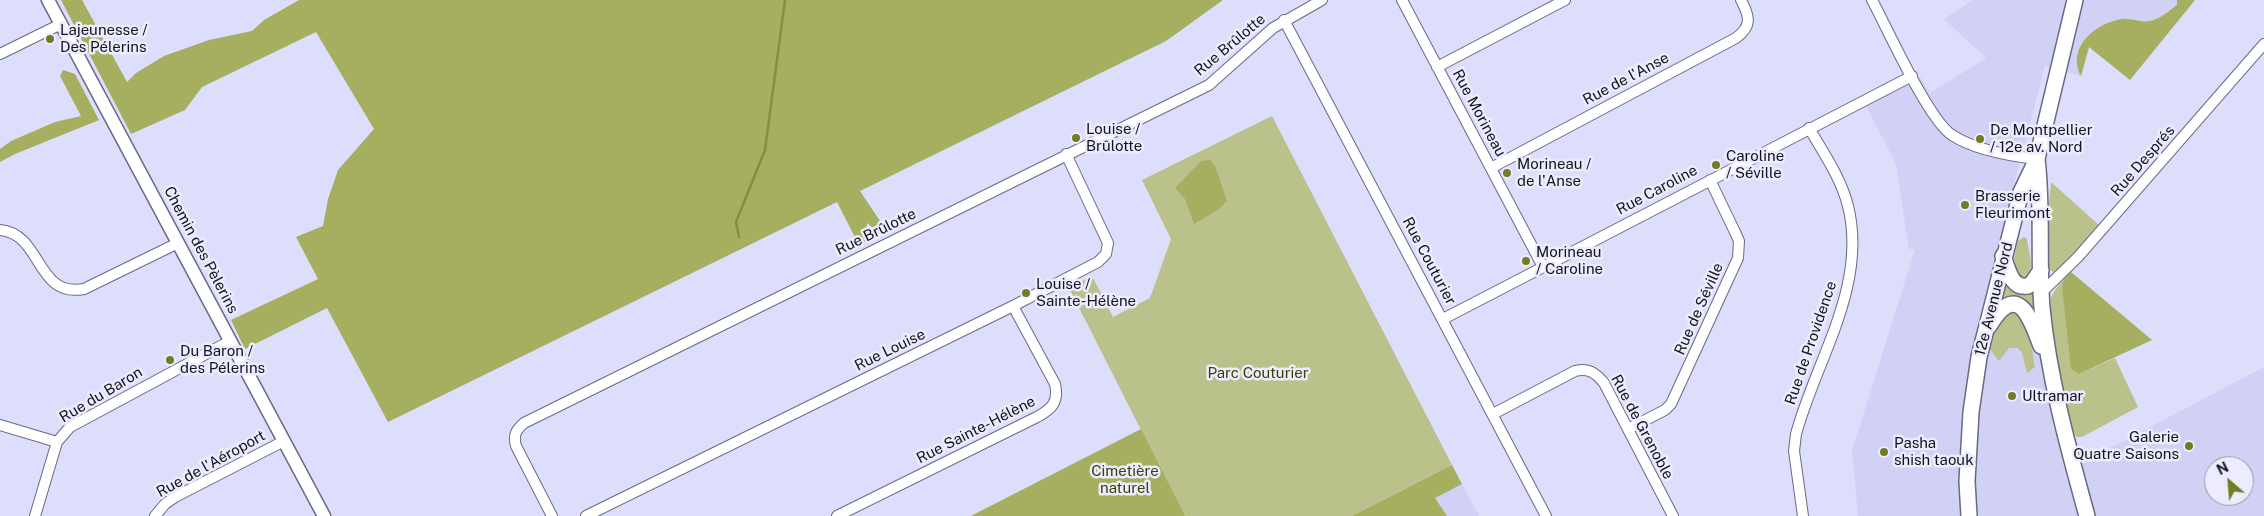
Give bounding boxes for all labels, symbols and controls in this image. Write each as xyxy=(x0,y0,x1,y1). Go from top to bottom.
street label: Rue Brûlotte xyxy=(1191,10,1269,80)
place label: Lajeunesse / Des Pélerins xyxy=(60,21,148,56)
marker: Lajeunesse / Des Pélerins xyxy=(44,33,56,45)
street label: Rue de l'Anse xyxy=(1580,49,1672,109)
street label: Rue Morineau xyxy=(1448,66,1510,160)
place label: Louise / Brûlotte xyxy=(1086,120,1142,155)
place label: De Montpellier / 12e av. Nord xyxy=(1990,121,2093,156)
street label: Rue Després xyxy=(2107,122,2179,200)
marker: Louise / Brûlotte xyxy=(1070,132,1082,144)
marker: De Montpellier / 12e av. Nord xyxy=(1974,133,1986,145)
place label: Caroline / Séville xyxy=(1726,147,1784,182)
place label: Morineau / de l'Anse xyxy=(1517,155,1591,190)
marker: Caroline / Séville xyxy=(1710,159,1722,171)
street label: Rue Caroline xyxy=(1613,161,1701,219)
marker: Morineau / de l'Anse xyxy=(1501,167,1513,179)
street label: Chemin des Pèlerins xyxy=(160,183,242,317)
place label: Brasserie Fleurimont xyxy=(1975,187,2051,222)
marker: Brasserie Fleurimont xyxy=(1959,199,1971,211)
street label: Rue Brûlotte xyxy=(833,205,919,259)
street label: Rue Couturier xyxy=(1398,214,1460,308)
street label: 12e Avenue Nord xyxy=(1971,240,2017,358)
place label: Morineau / Caroline xyxy=(1536,243,1603,278)
marker: Morineau / Caroline xyxy=(1520,255,1532,267)
street label: Rue de Séville xyxy=(1671,260,1727,358)
place label: Louise / Sainte-Hélène xyxy=(1036,275,1136,310)
street label: Rue de Providence xyxy=(1781,279,1841,407)
marker: Louise / Sainte-Hélène xyxy=(1020,287,1032,299)
street label: Rue Louise xyxy=(852,325,928,375)
place label: Du Baron / des Pélerins xyxy=(180,342,265,377)
marker: Du Baron / des Pélerins xyxy=(164,354,176,366)
street label: Rue du Baron xyxy=(56,363,146,427)
park label: Parc Couturier xyxy=(1207,364,1309,382)
street label: Rue de Grenoble xyxy=(1607,372,1677,482)
place label: Ultramar xyxy=(2022,387,2083,405)
marker: Ultramar xyxy=(2006,390,2018,402)
street label: Rue Sainte-Hélène xyxy=(914,392,1038,468)
street label: Rue de l'Aéroport xyxy=(153,427,269,501)
place label: Galerie Quatre Saisons xyxy=(2073,428,2179,463)
place label: Pasha shish taouk xyxy=(1894,434,1974,469)
marker: Galerie Quatre Saisons xyxy=(2183,440,2195,452)
marker: Pasha shish taouk xyxy=(1878,446,1890,458)
north arrow xyxy=(2204,456,2254,506)
text: N xyxy=(2214,459,2231,478)
park label: Cimetière naturel xyxy=(1091,462,1159,497)

